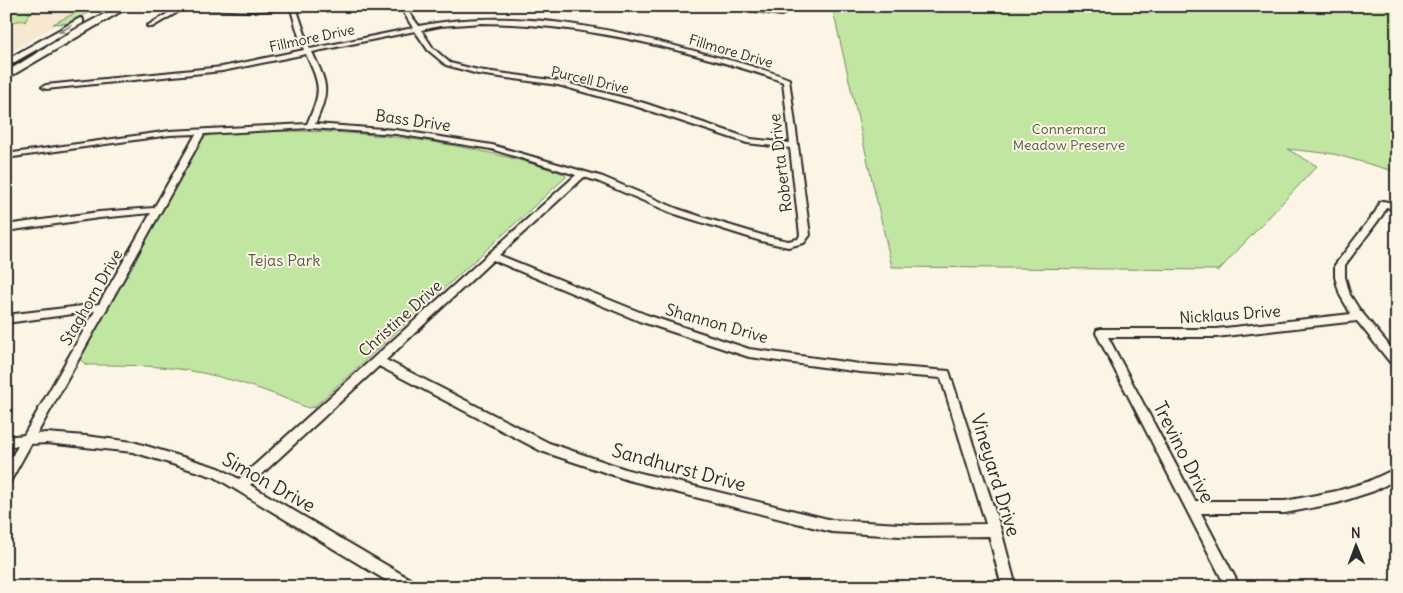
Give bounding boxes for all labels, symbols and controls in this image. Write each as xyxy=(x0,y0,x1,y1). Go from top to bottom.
street label: Fillmore Drive xyxy=(268,20,356,56)
one-way arrow xyxy=(57,25,72,33)
street label: Fillmore Drive xyxy=(687,30,775,72)
street label: Purcell Drive xyxy=(549,62,631,98)
street label: Bass Drive xyxy=(374,105,452,135)
street label: Roberta Drive xyxy=(764,113,796,213)
park label: Connemara Meadow Preserve xyxy=(1013,120,1125,154)
street label: Staghorn Drive xyxy=(55,245,127,349)
park label: Tejas Park xyxy=(248,250,320,270)
street label: Christine Drive xyxy=(354,275,446,361)
street label: Shannon Drive xyxy=(663,299,771,347)
street label: Nicklaus Drive xyxy=(1179,300,1281,328)
street label: Trevino Drive xyxy=(1148,397,1220,507)
street label: Vineyard Drive xyxy=(966,411,1026,539)
street label: Sandhurst Drive xyxy=(609,438,749,496)
street label: Simon Drive xyxy=(218,447,320,517)
north arrow xyxy=(1330,520,1380,570)
text: N xyxy=(1351,524,1361,542)

